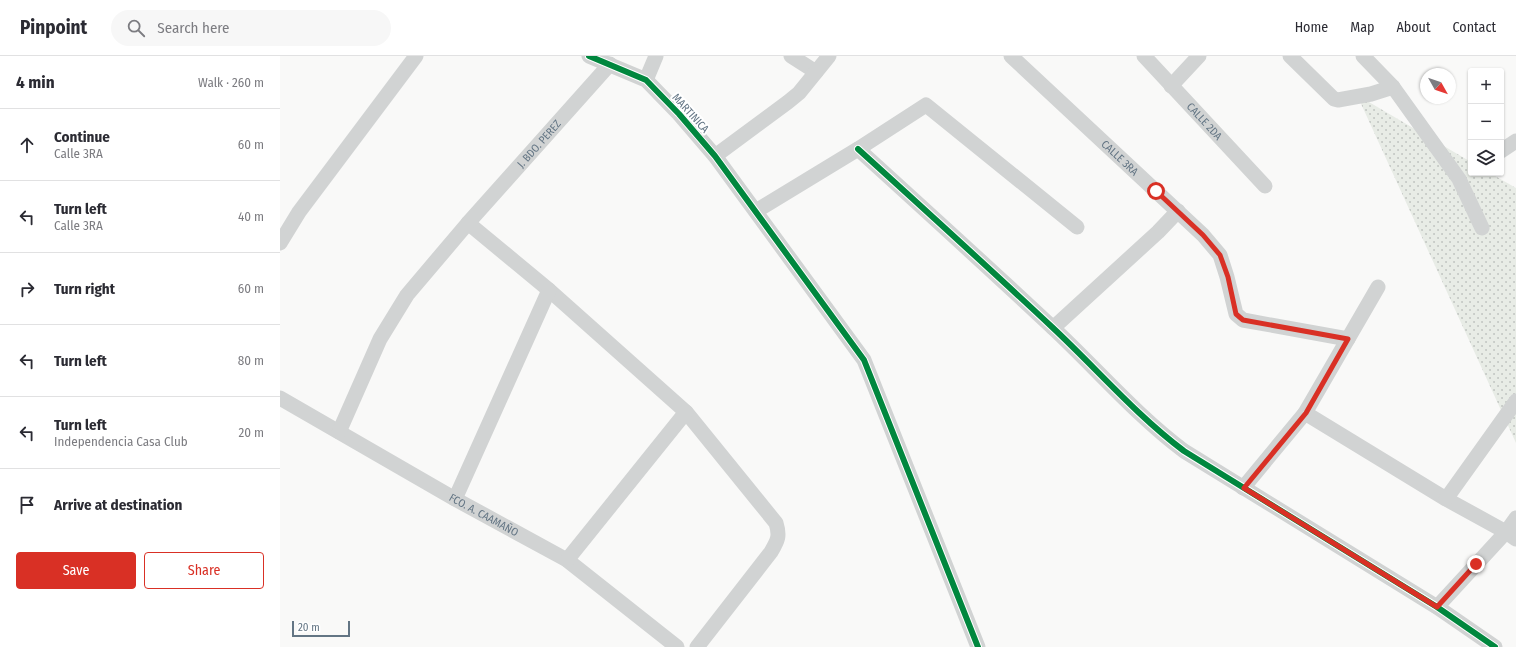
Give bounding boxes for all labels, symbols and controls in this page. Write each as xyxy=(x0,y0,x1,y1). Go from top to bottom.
search box xyxy=(111,10,391,46)
text: Pinpoint xyxy=(20,16,87,39)
icon: search xyxy=(125,17,147,39)
text: Search here xyxy=(157,19,230,37)
text: Home xyxy=(1295,19,1328,36)
text: Map xyxy=(1350,19,1374,36)
text: About xyxy=(1396,19,1431,36)
text: Contact xyxy=(1453,19,1496,36)
north arrow xyxy=(1420,68,1456,104)
map controls xyxy=(1468,68,1504,176)
button: + xyxy=(1468,68,1504,104)
text: 4 min xyxy=(16,72,55,93)
text: Walk · 260 m xyxy=(198,75,264,90)
street label: MARTINICA xyxy=(670,91,712,136)
street label: CALLE 2DA xyxy=(1184,100,1225,143)
button: − xyxy=(1468,104,1504,140)
street label: J. BDO. PEREZ xyxy=(515,118,564,170)
text: Continue xyxy=(54,128,110,146)
icon: ahead xyxy=(16,134,38,156)
text: 60 m xyxy=(238,137,264,152)
street label: CALLE 3RA xyxy=(1099,138,1141,178)
button: layers xyxy=(1468,140,1504,176)
text: Calle 3RA xyxy=(54,146,103,161)
route start xyxy=(1147,182,1165,200)
text: Turn left xyxy=(54,200,107,218)
icon: left xyxy=(16,206,38,228)
text: 40 m xyxy=(238,209,264,224)
text: Calle 3RA xyxy=(54,218,103,233)
icon: right xyxy=(16,278,38,300)
text: Turn right xyxy=(54,280,115,298)
text: 60 m xyxy=(238,281,264,296)
icon: left xyxy=(16,350,38,372)
text: Turn left xyxy=(54,352,107,370)
text: 80 m xyxy=(238,353,264,368)
text: Turn left xyxy=(54,416,107,434)
icon: left xyxy=(16,422,38,444)
text: 20 m xyxy=(238,425,264,440)
text: Independencia Casa Club xyxy=(54,434,188,449)
street label: FCO. A. CAAMAÑO xyxy=(447,491,521,539)
icon: arrive xyxy=(16,494,38,516)
text: Arrive at destination xyxy=(54,496,182,514)
button: Save xyxy=(16,552,136,589)
button: Share xyxy=(144,552,264,589)
route end xyxy=(1467,555,1485,573)
scale bar xyxy=(292,619,350,638)
text: 20 m xyxy=(298,621,320,634)

